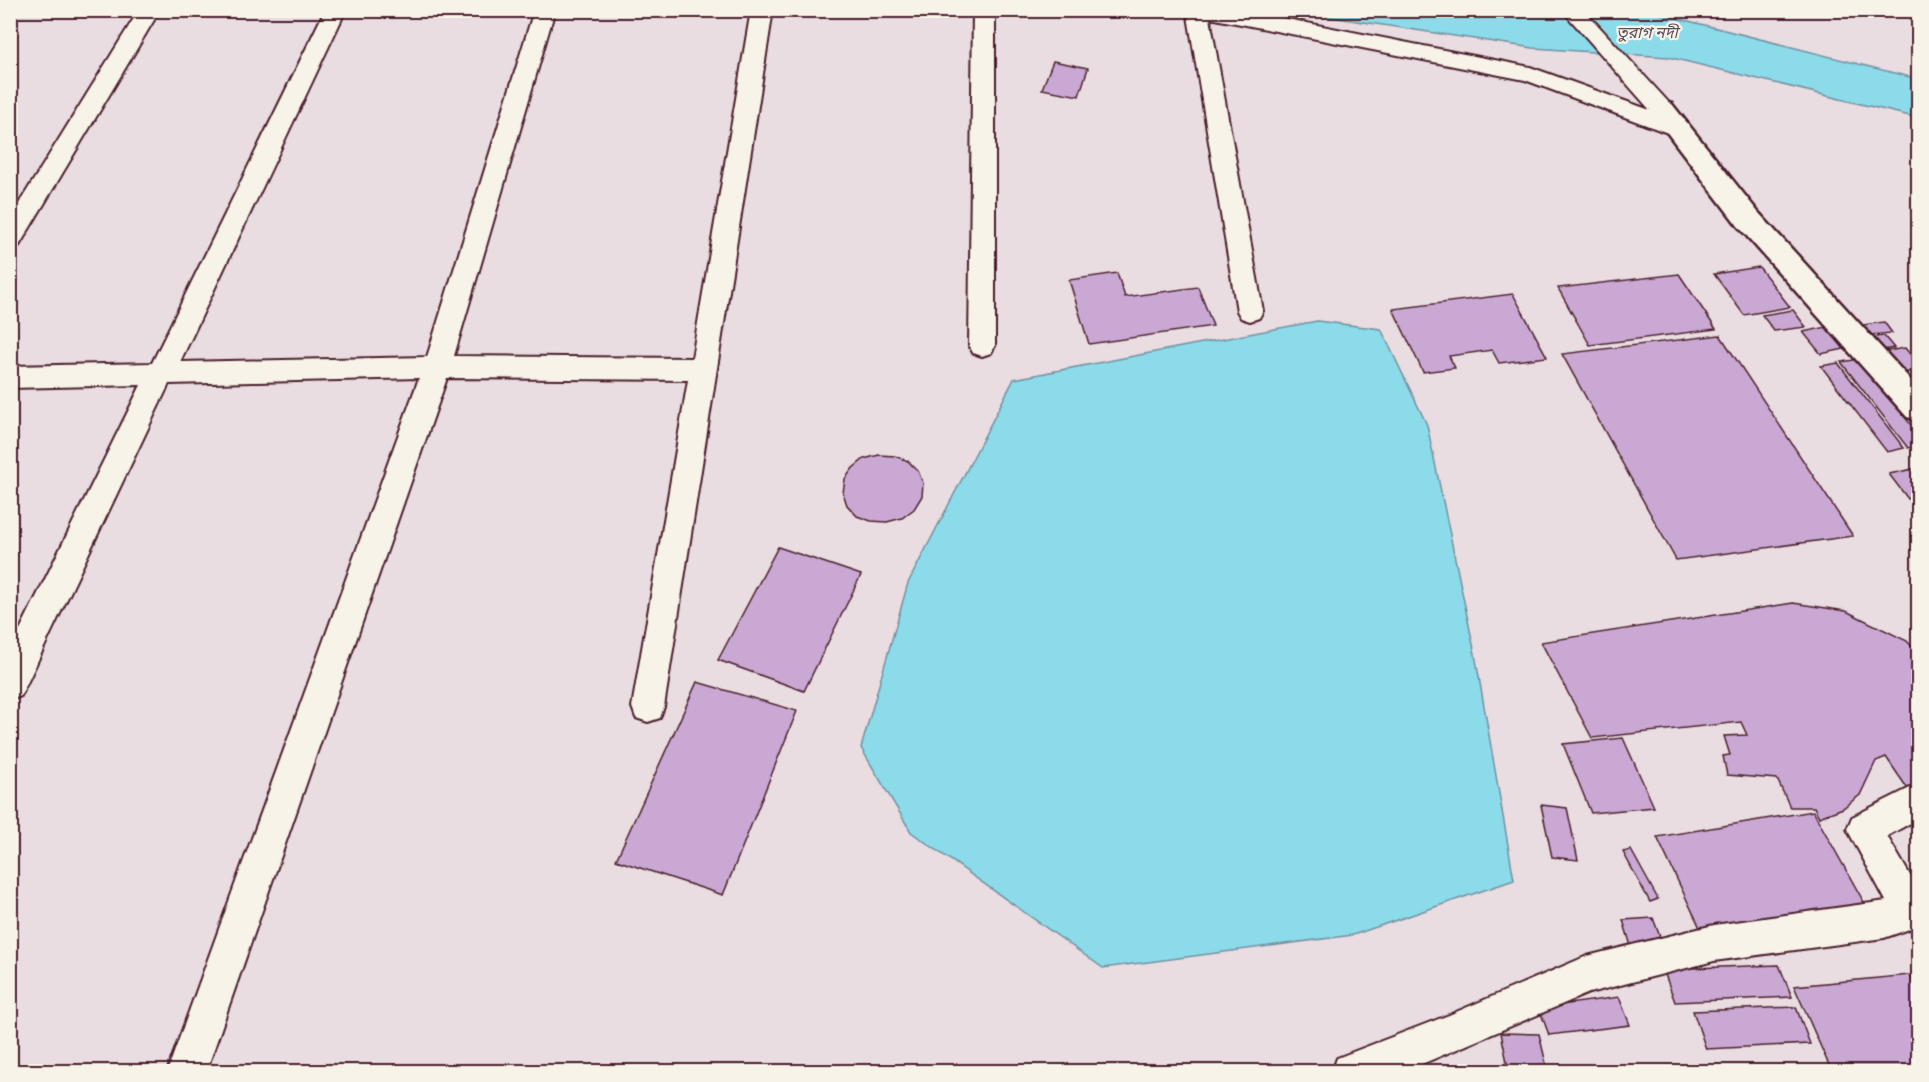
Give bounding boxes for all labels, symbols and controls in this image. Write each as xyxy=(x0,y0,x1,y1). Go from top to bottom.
water label: তুরাগ নদী xyxy=(1616,23,1681,43)

